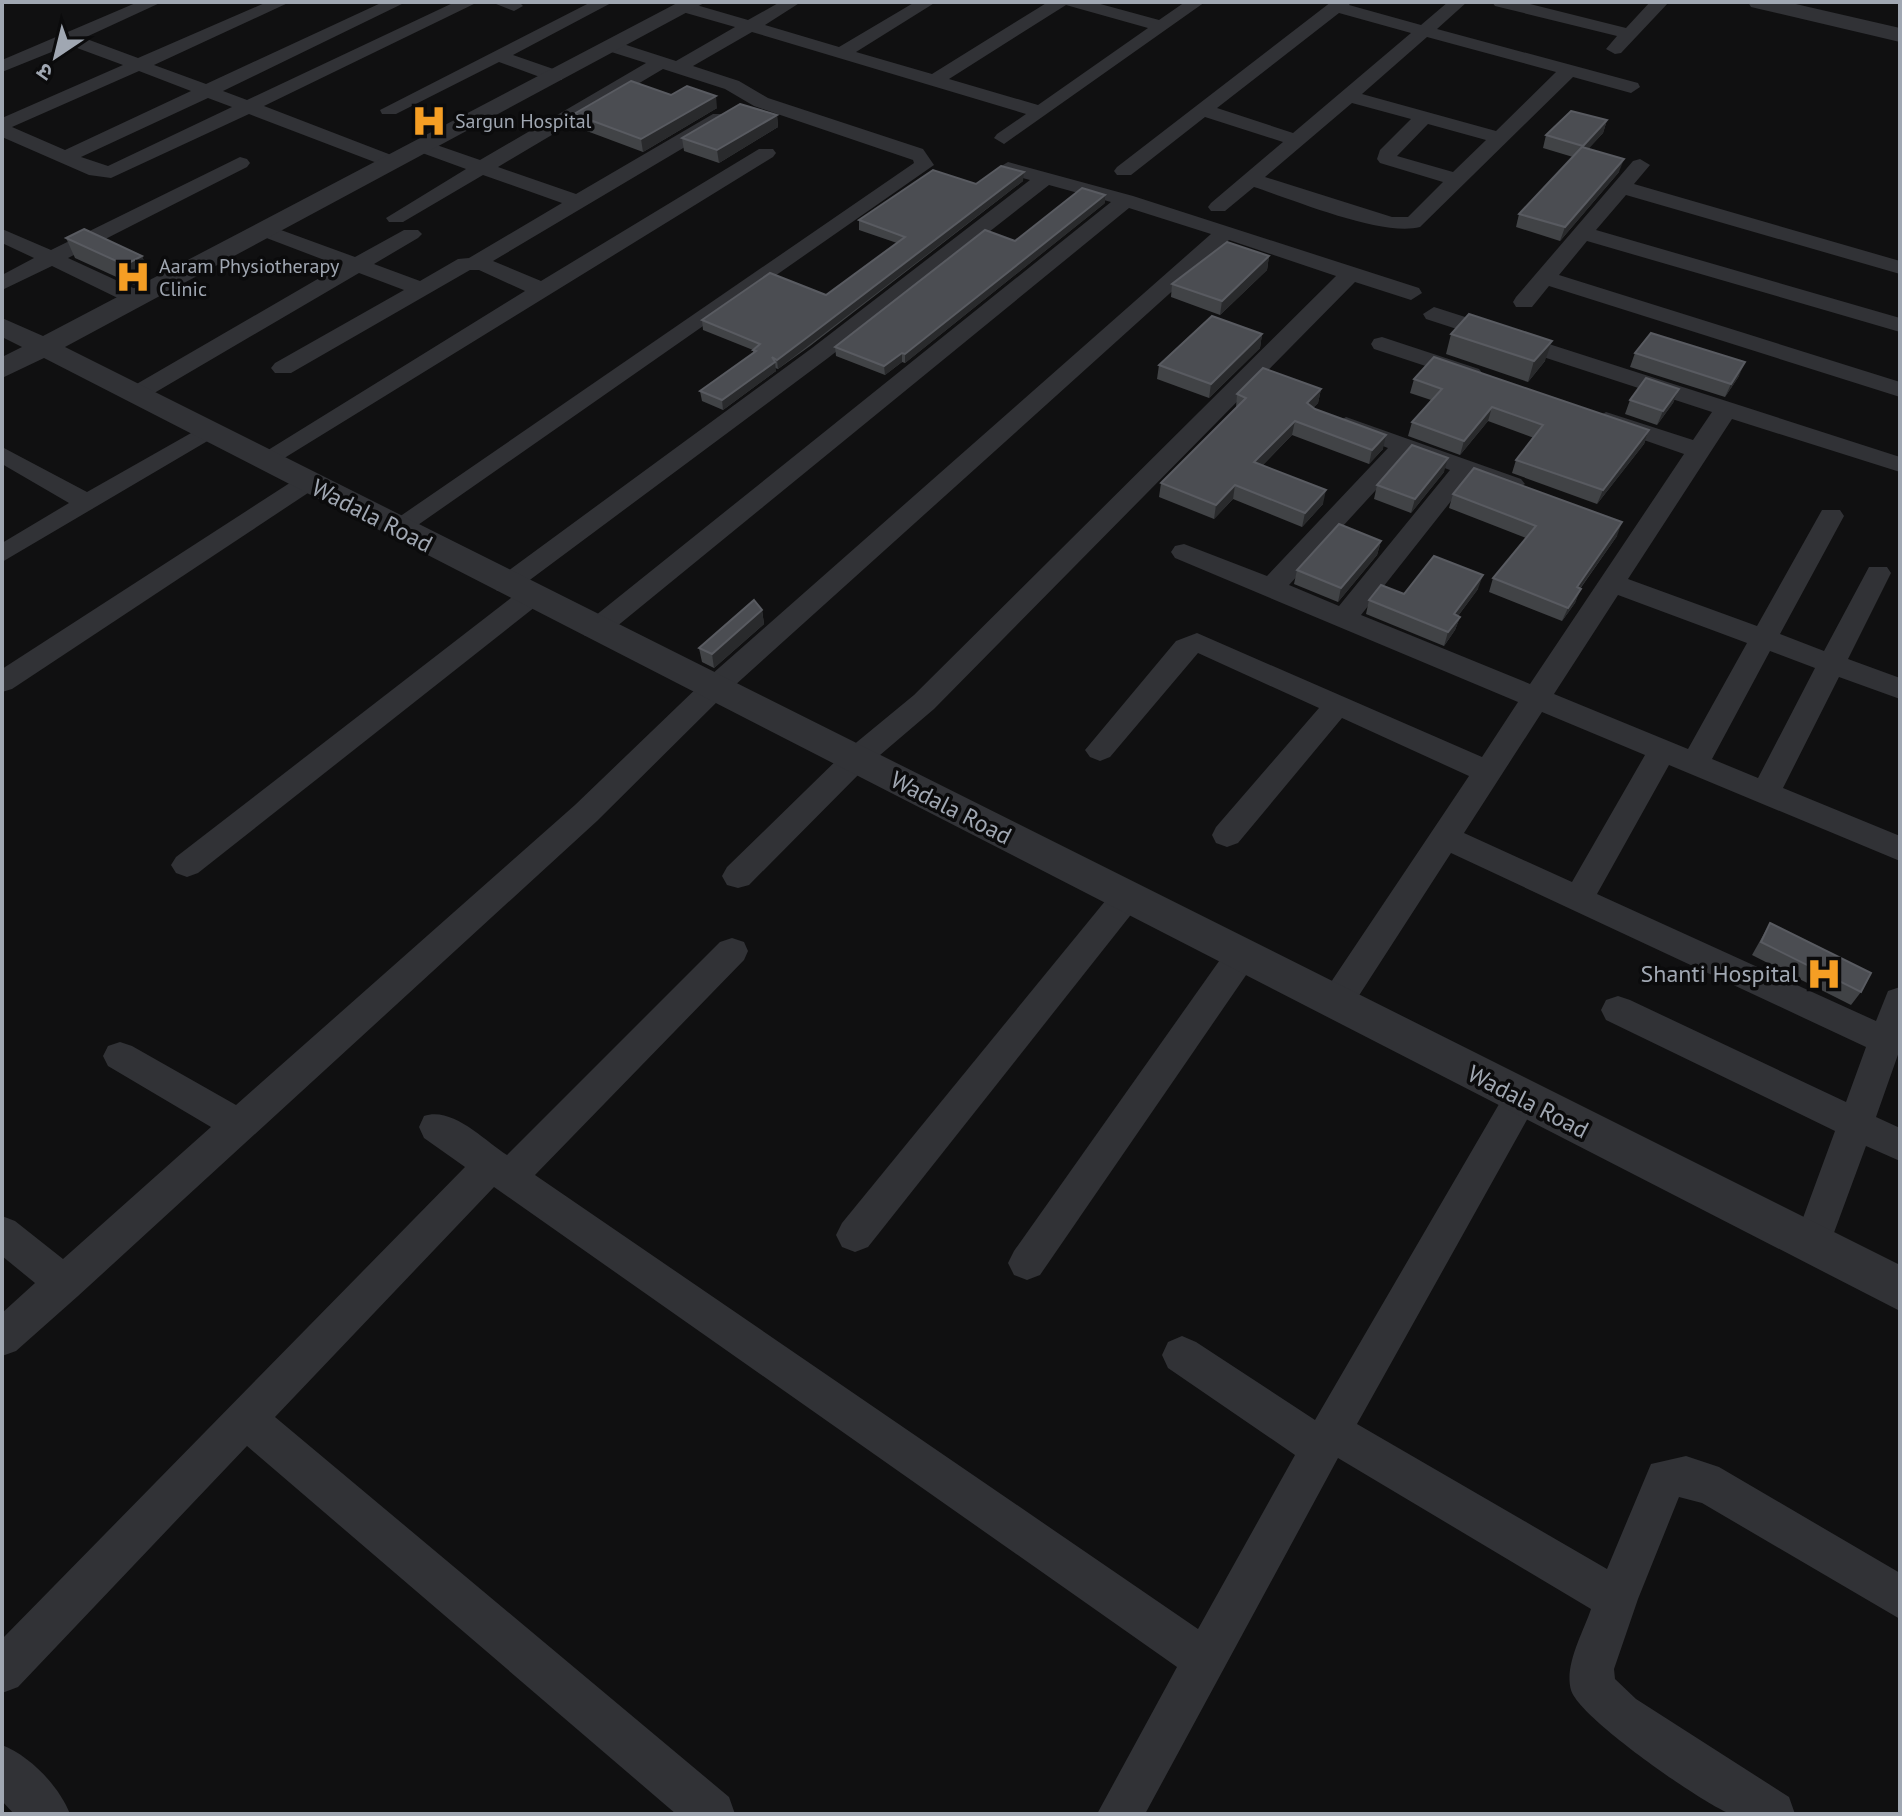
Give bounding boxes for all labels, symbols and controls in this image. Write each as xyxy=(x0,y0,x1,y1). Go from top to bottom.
north arrow xyxy=(16,16,96,96)
text: उ xyxy=(30,57,58,88)
hospital icon: Sargun Hospital xyxy=(410,102,448,140)
place label: Sargun Hospital xyxy=(455,108,592,134)
place label: Aaram Physiotherapy Clinic xyxy=(159,253,340,302)
hospital icon: Aaram Physiotherapy Clinic xyxy=(114,258,152,296)
street label: Wadala Road xyxy=(306,472,438,559)
street label: Wadala Road xyxy=(885,764,1017,851)
hospital icon: Shanti Hospital xyxy=(1805,955,1843,993)
place label: Shanti Hospital xyxy=(1641,958,1798,989)
street label: Wadala Road xyxy=(1462,1058,1594,1145)

